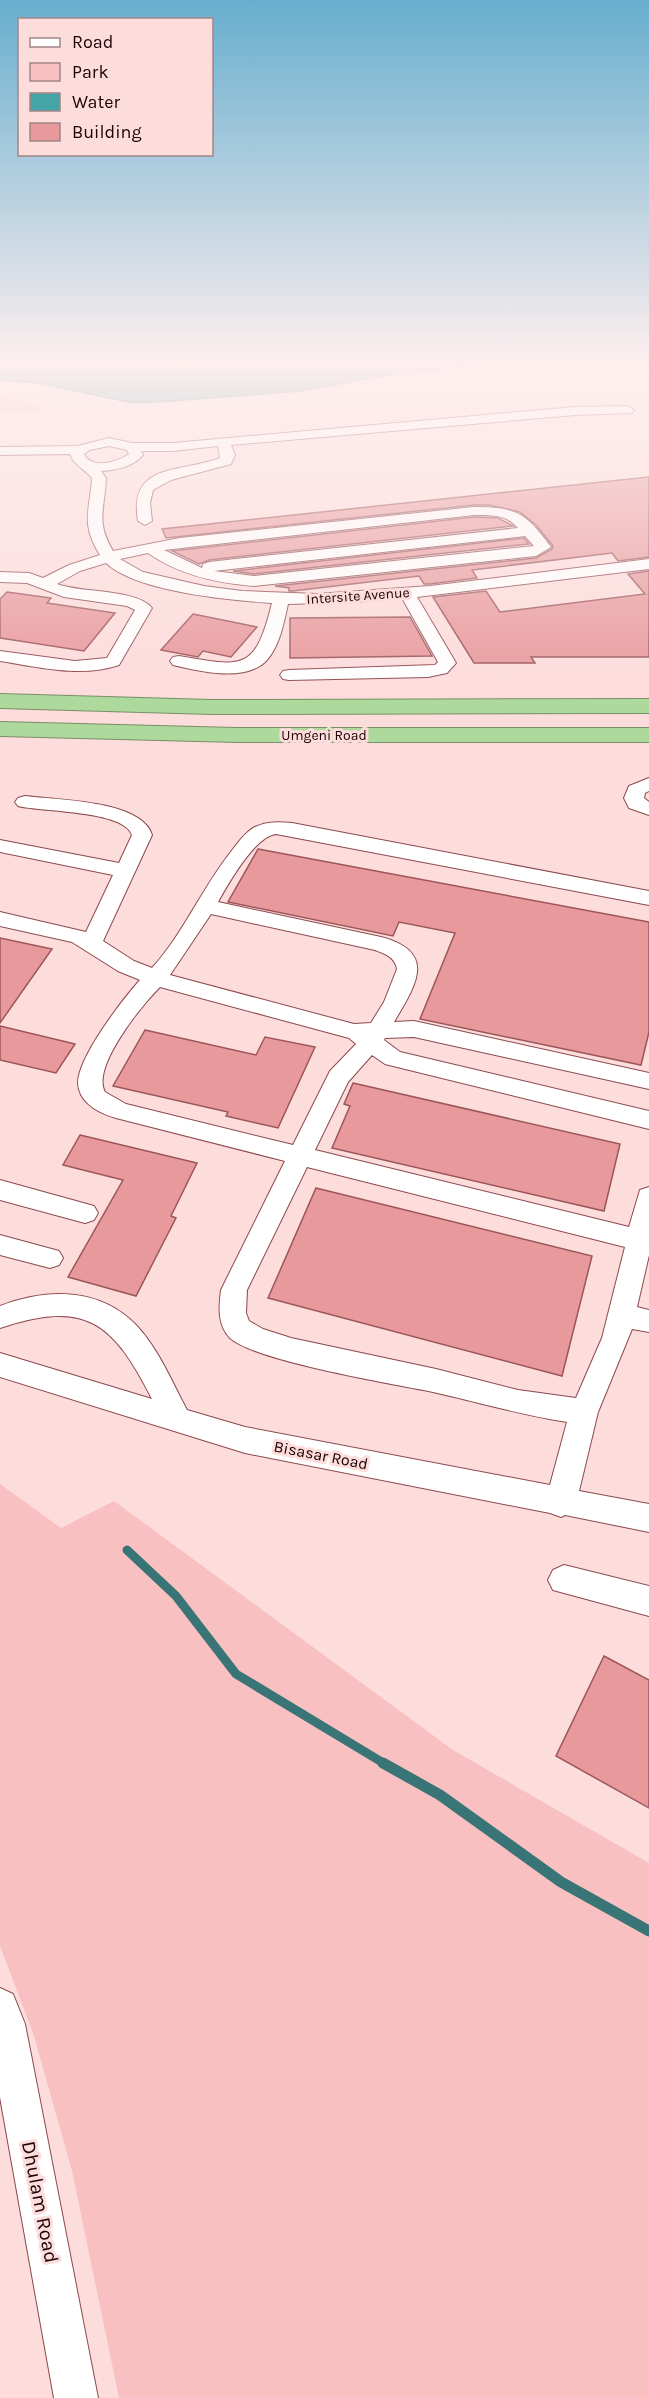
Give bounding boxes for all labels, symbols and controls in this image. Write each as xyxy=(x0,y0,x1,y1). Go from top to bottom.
legend xyxy=(18,18,213,156)
text: Road xyxy=(72,31,113,53)
text: Park xyxy=(72,61,109,83)
text: Water xyxy=(72,91,120,113)
text: Building xyxy=(72,121,142,143)
street label: Intersite Avenue xyxy=(306,584,410,608)
street label: Umgeni Road xyxy=(281,727,367,744)
street label: Bisasar Road xyxy=(272,1437,370,1473)
street label: Dhulam Road xyxy=(17,2139,63,2265)

